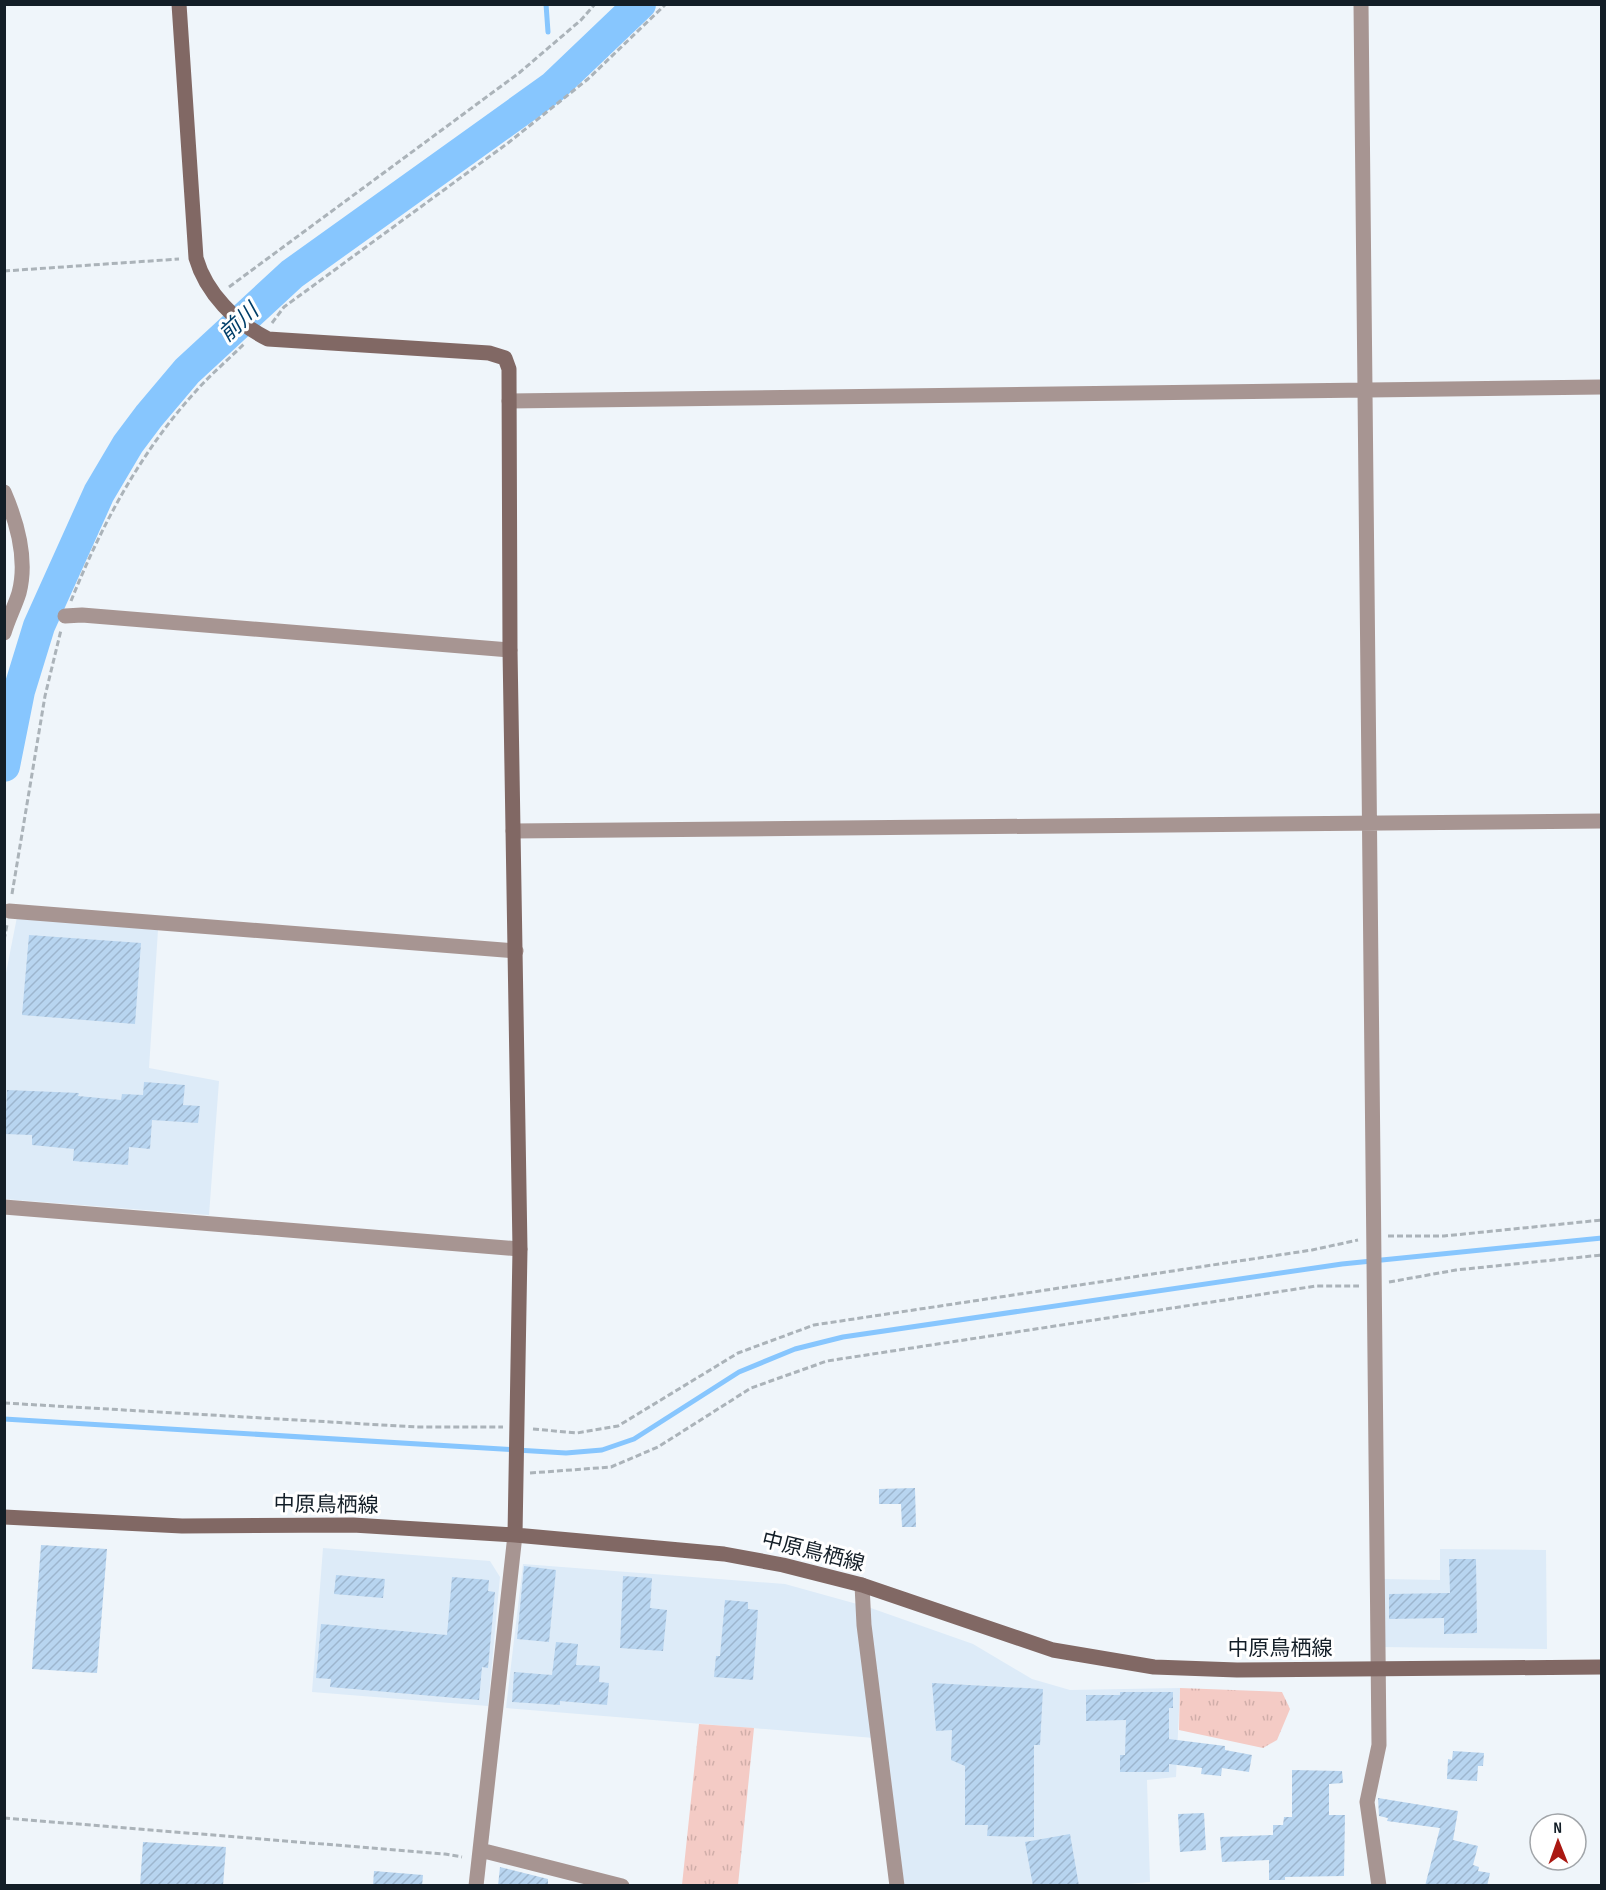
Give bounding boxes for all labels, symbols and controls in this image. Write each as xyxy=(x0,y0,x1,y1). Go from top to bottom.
water label: 前川 xyxy=(214,297,266,348)
street label: 中原鳥栖線 xyxy=(273,1492,379,1518)
street label: 中原鳥栖線 xyxy=(759,1527,867,1577)
street label: 中原鳥栖線 xyxy=(1228,1636,1333,1661)
north arrow xyxy=(1528,1812,1588,1872)
text: N xyxy=(1553,1819,1562,1838)

